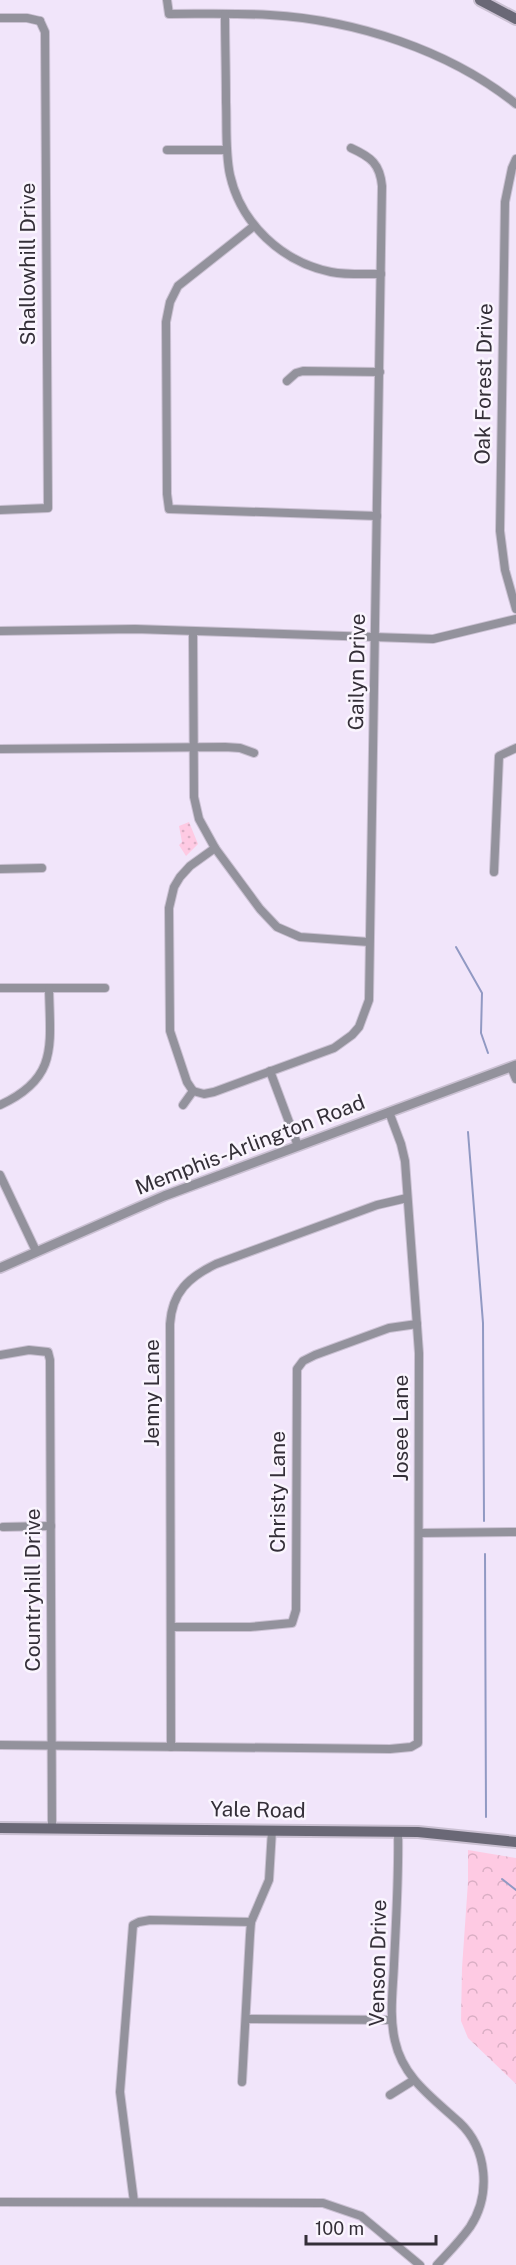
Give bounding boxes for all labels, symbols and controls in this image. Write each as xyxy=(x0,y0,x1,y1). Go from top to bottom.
street label: Shallowhill Drive xyxy=(15,183,40,345)
street label: Oak Forest Drive xyxy=(470,303,497,465)
street label: Gailyn Drive xyxy=(343,613,370,731)
street label: Memphis-Arlington Road xyxy=(132,1089,368,1200)
street label: Jenny Lane xyxy=(139,1339,164,1447)
street label: Josee Lane xyxy=(388,1375,413,1481)
street label: Christy Lane xyxy=(265,1431,290,1553)
street label: Countryhill Drive xyxy=(20,1508,45,1672)
street label: Yale Road xyxy=(210,1796,306,1823)
street label: Venson Drive xyxy=(364,1899,391,2027)
scale bar xyxy=(306,2208,436,2246)
text: 100 m xyxy=(315,2218,364,2239)

